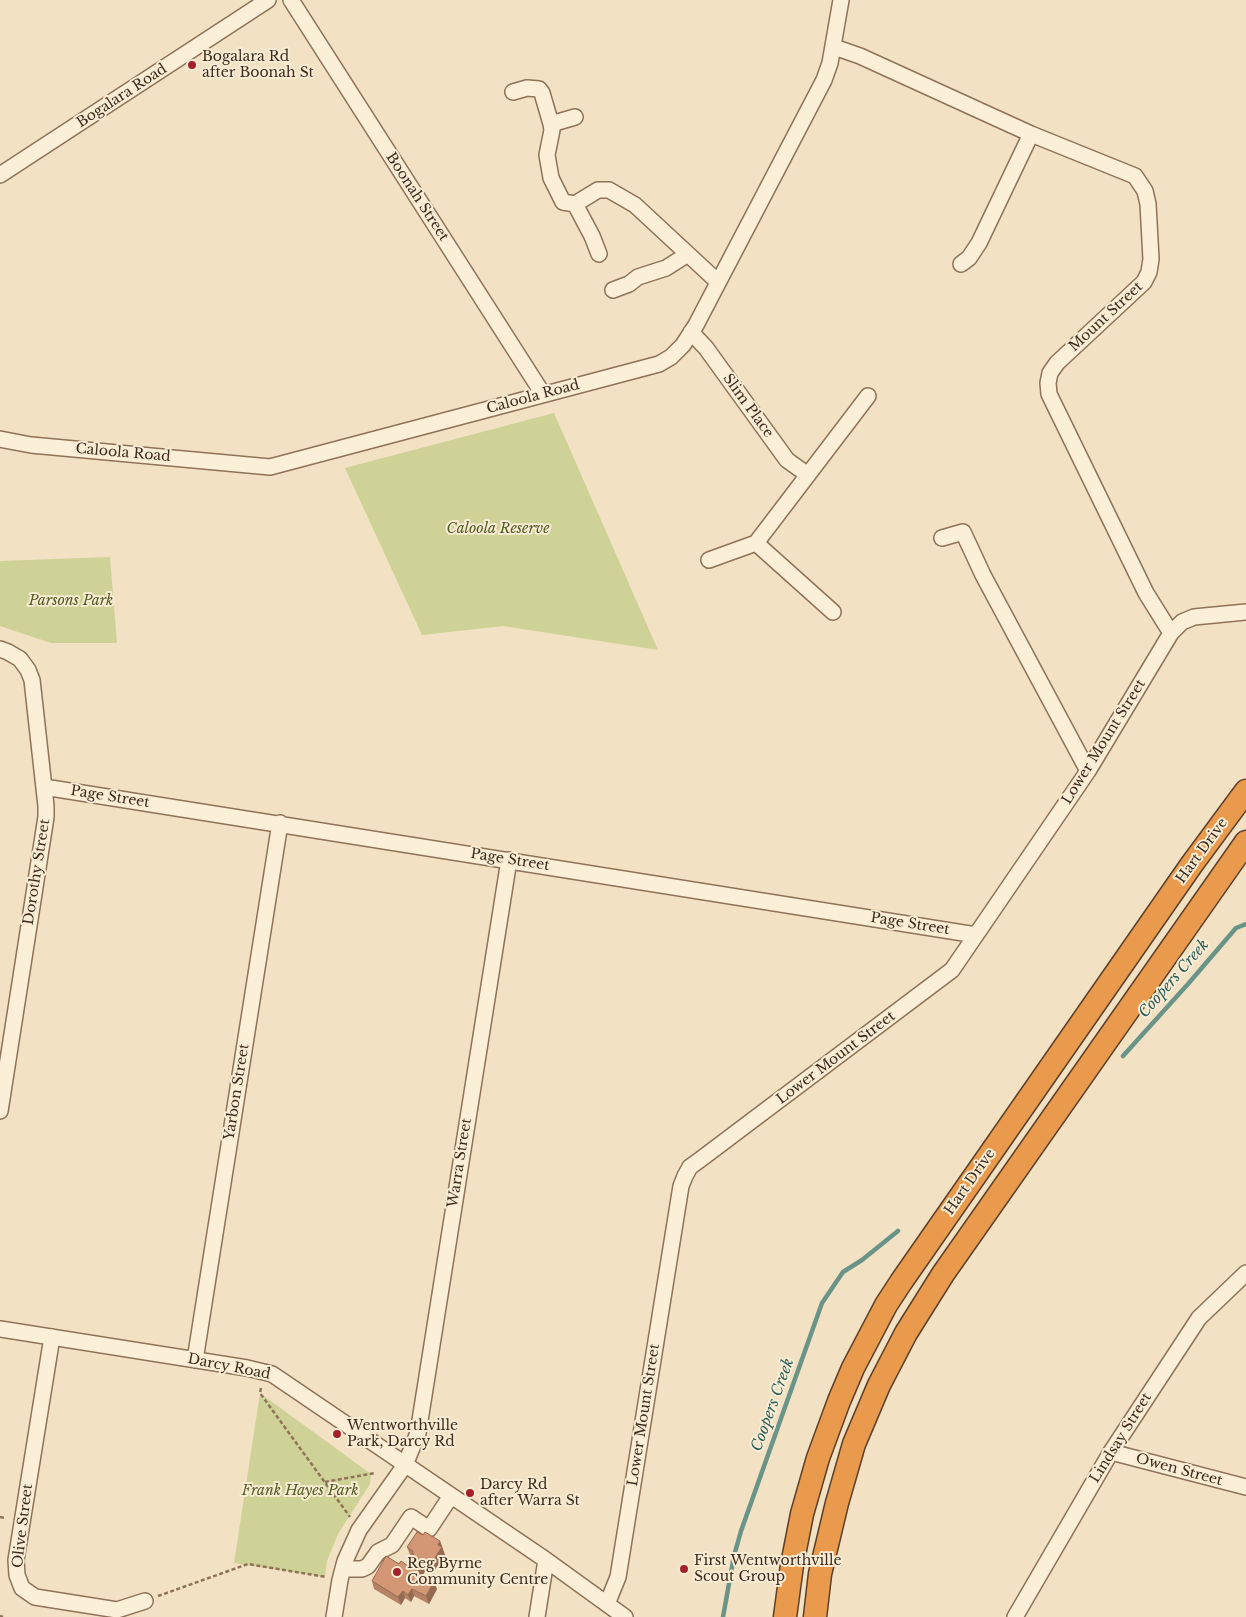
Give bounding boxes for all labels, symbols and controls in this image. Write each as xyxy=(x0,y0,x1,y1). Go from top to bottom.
place label: Bogalara Rd after Boonah St xyxy=(202,49,314,82)
marker: Bogalara Rd after Boonah St xyxy=(186,59,198,71)
street label: Bogalara Road xyxy=(74,61,170,131)
street label: Boonah Street xyxy=(382,150,452,244)
street label: Mount Street xyxy=(1066,279,1146,355)
street label: Slim Place xyxy=(719,371,777,441)
street label: Caloola Road xyxy=(485,377,581,417)
street label: Caloola Road xyxy=(75,440,171,466)
park label: Caloola Reserve xyxy=(446,521,550,537)
park label: Parsons Park xyxy=(29,593,113,609)
street label: Lower Mount Street xyxy=(1059,677,1149,807)
street label: Page Street xyxy=(69,782,151,812)
street label: Hart Drive xyxy=(1173,815,1231,887)
street label: Dorothy Street xyxy=(20,818,54,926)
street label: Page Street xyxy=(469,845,551,875)
street label: Page Street xyxy=(869,909,951,939)
water label: Coopers Creek xyxy=(1135,936,1213,1022)
street label: Lower Mount Street xyxy=(773,1008,899,1108)
street label: Yarbon Street xyxy=(221,1043,253,1141)
street label: Warra Street xyxy=(445,1117,475,1209)
street label: Hart Drive xyxy=(941,1146,999,1218)
street label: Lower Mount Street xyxy=(624,1343,664,1487)
street label: Darcy Road xyxy=(186,1351,272,1383)
water label: Coopers Creek xyxy=(748,1356,798,1454)
street label: Lindsay Street xyxy=(1087,1390,1155,1486)
place label: Wentworthville Park, Darcy Rd xyxy=(347,1418,458,1450)
marker: Wentworthville Park, Darcy Rd xyxy=(331,1428,343,1440)
street label: Owen Street xyxy=(1134,1450,1224,1490)
place label: Darcy Rd after Warra St xyxy=(480,1477,580,1510)
street label: Olive Street xyxy=(10,1483,36,1569)
park label: Frank Hayes Park xyxy=(242,1483,358,1499)
marker: Darcy Rd after Warra St xyxy=(464,1487,476,1499)
place label: First Wentworthville Scout Group xyxy=(694,1553,841,1585)
place label: Reg Byrne Community Centre xyxy=(407,1556,548,1588)
marker: First Wentworthville Scout Group xyxy=(678,1563,690,1575)
marker: Reg Byrne Community Centre xyxy=(391,1566,403,1578)

